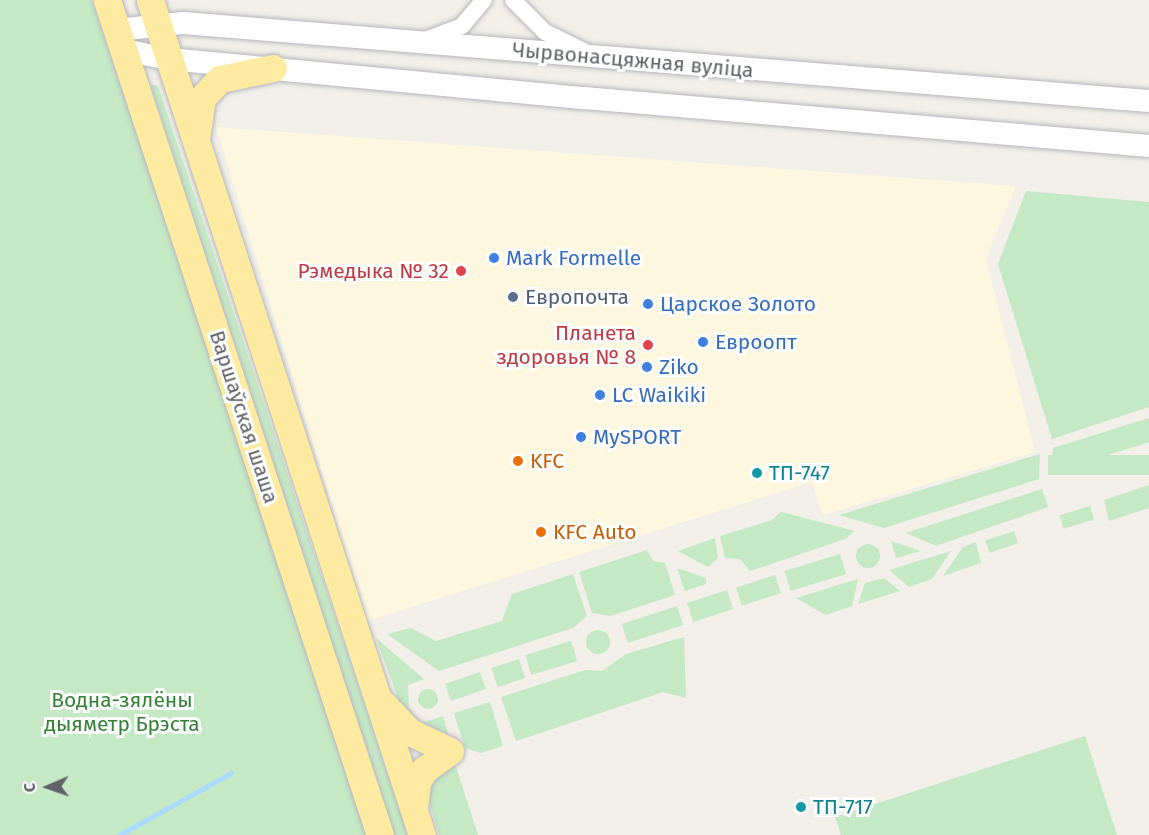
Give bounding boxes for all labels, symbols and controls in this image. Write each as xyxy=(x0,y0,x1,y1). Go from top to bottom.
street label: Чырвонасцяжная вуліца xyxy=(511,37,755,83)
place label: Mark Formelle xyxy=(506,245,641,271)
marker: Mark Formelle xyxy=(487,251,501,265)
place label: Рэмедыка № 32 xyxy=(297,258,449,284)
marker: Рэмедыка № 32 xyxy=(454,264,468,278)
place label: Европочта xyxy=(525,284,629,310)
marker: Европочта xyxy=(506,290,520,304)
place label: Царское Золото xyxy=(660,291,816,317)
marker: Царское Золото xyxy=(641,297,655,311)
place label: Планета здоровья № 8 xyxy=(497,320,636,370)
street label: Варшаўская шаша xyxy=(204,327,284,507)
place label: Евроопт xyxy=(715,329,797,355)
marker: Евроопт xyxy=(696,335,710,349)
marker: Планета здоровья № 8 xyxy=(641,338,655,352)
place label: Ziko xyxy=(659,354,699,380)
marker: Ziko xyxy=(640,360,654,374)
place label: LC Waikiki xyxy=(612,382,706,408)
marker: LC Waikiki xyxy=(593,388,607,402)
place label: MySPORT xyxy=(593,424,681,450)
marker: MySPORT xyxy=(574,430,588,444)
place label: KFC xyxy=(530,448,564,474)
marker: KFC xyxy=(511,454,525,468)
place label: ТП-747 xyxy=(769,460,830,486)
marker: ТП-747 xyxy=(750,466,764,480)
place label: KFC Auto xyxy=(553,519,636,545)
marker: KFC Auto xyxy=(534,525,548,539)
park label: Водна-зялёны дыяметр Брэста xyxy=(44,687,200,737)
north arrow xyxy=(18,757,78,817)
text: С xyxy=(20,783,39,793)
place label: ТП-717 xyxy=(813,794,873,820)
marker: ТП-717 xyxy=(794,800,808,814)

